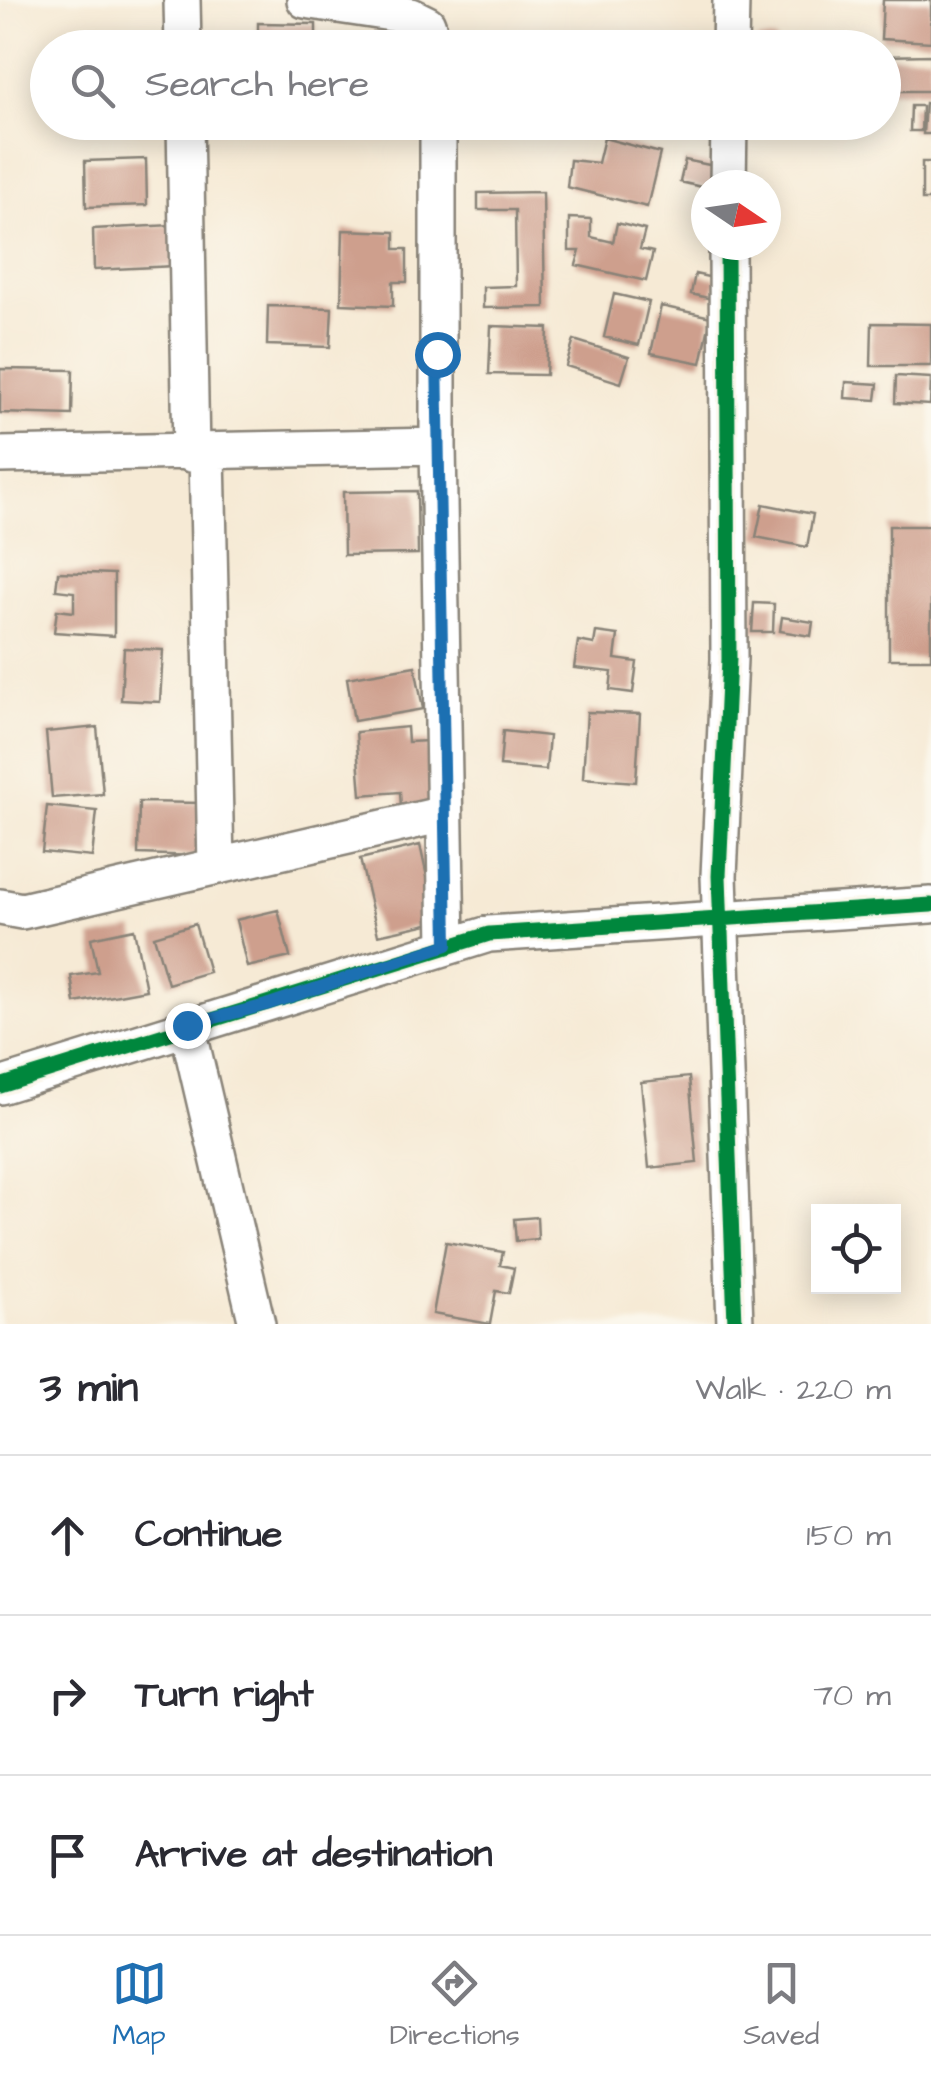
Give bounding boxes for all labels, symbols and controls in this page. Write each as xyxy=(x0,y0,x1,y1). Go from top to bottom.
search box xyxy=(30,30,901,140)
icon: search xyxy=(65,58,120,113)
text: Search here xyxy=(145,59,369,111)
north arrow xyxy=(691,170,781,260)
route start xyxy=(415,332,461,378)
route end xyxy=(165,1003,211,1049)
map controls xyxy=(811,1204,901,1294)
button: locate xyxy=(811,1204,901,1294)
text: 3 min xyxy=(40,1360,138,1418)
text: Walk · 220 m xyxy=(695,1367,891,1412)
icon: ahead xyxy=(40,1508,95,1563)
text: Continue xyxy=(135,1509,282,1561)
text: 150 m xyxy=(806,1513,891,1558)
icon: right xyxy=(40,1668,95,1723)
text: Turn right xyxy=(135,1669,314,1721)
text: 70 m xyxy=(813,1673,891,1718)
icon: arrive xyxy=(40,1828,95,1883)
text: Arrive at destination xyxy=(135,1829,492,1881)
tab: Map xyxy=(112,1956,167,2055)
tab: Directions xyxy=(390,1956,520,2055)
tab: Saved xyxy=(743,1956,819,2055)

